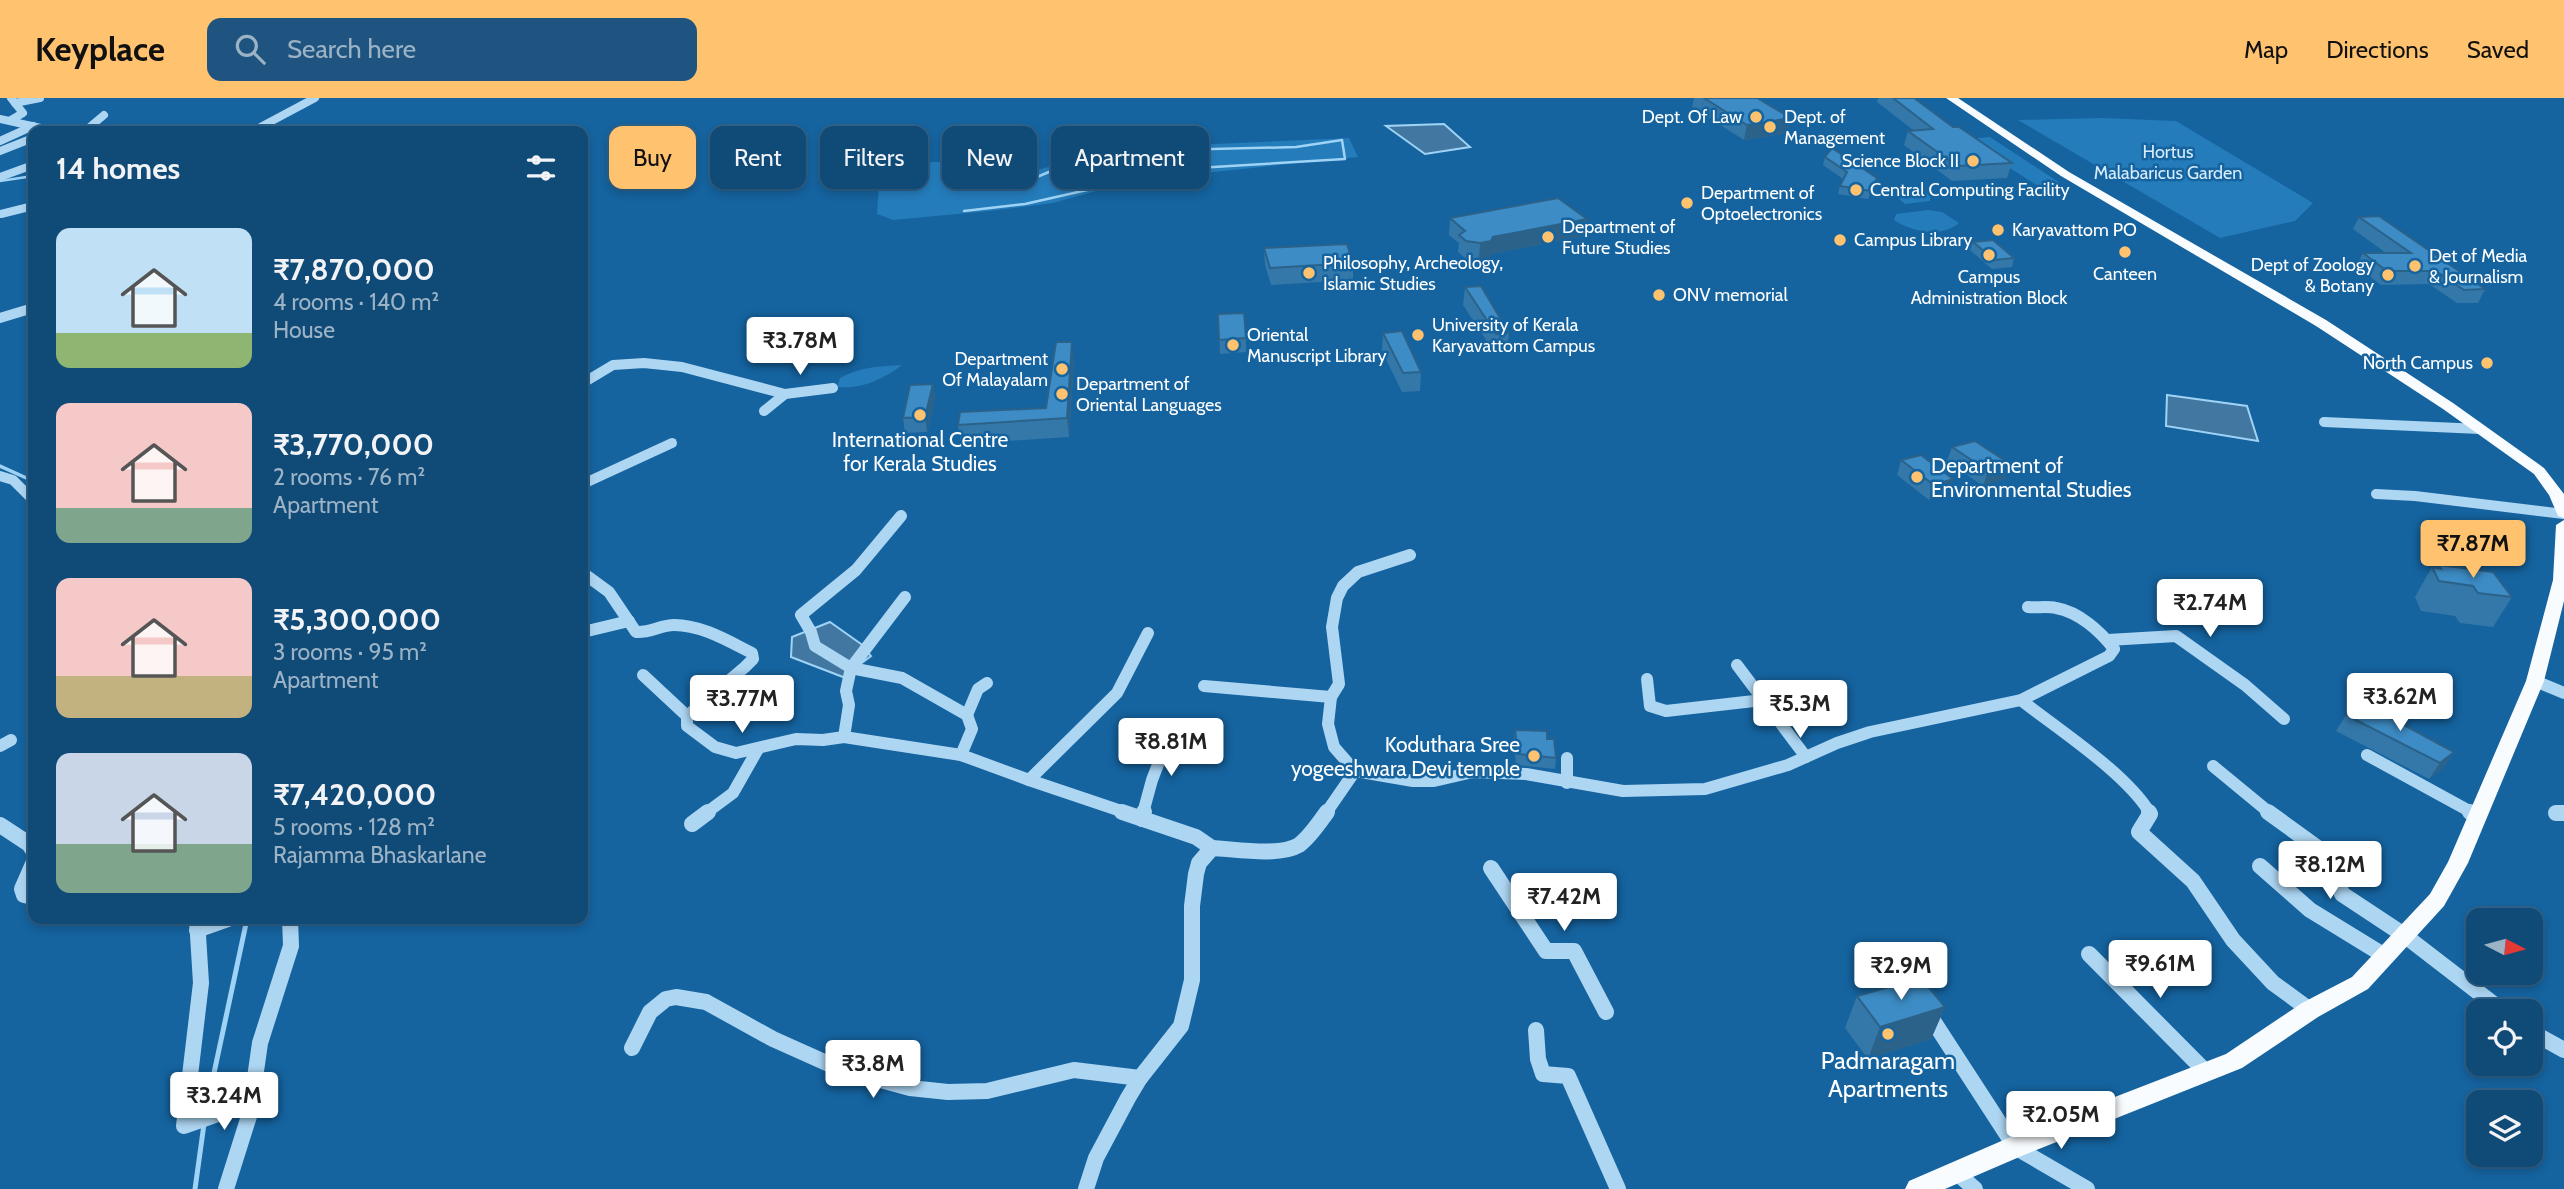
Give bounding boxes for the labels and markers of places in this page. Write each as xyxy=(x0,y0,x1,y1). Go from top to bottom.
place label: Dept. Of Law xyxy=(1642,106,1742,128)
place label: Dept. of Management xyxy=(1784,106,1885,149)
marker: Dept. Of Law xyxy=(1748,109,1764,125)
marker: Dept. of Management xyxy=(1762,119,1778,135)
place label: Science Block II xyxy=(1842,150,1959,172)
marker: Science Block II xyxy=(1965,153,1981,169)
place label: Central Computing Facility xyxy=(1870,179,2070,201)
place label: Department of Optoelectronics xyxy=(1701,182,1822,225)
marker: Central Computing Facility xyxy=(1848,182,1864,198)
marker: Department of Optoelectronics xyxy=(1679,195,1695,211)
place label: Department of Future Studies xyxy=(1562,216,1675,259)
place label: Karyavattom PO xyxy=(2012,219,2137,241)
marker: Karyavattom PO xyxy=(1990,222,2006,238)
marker: Department of Future Studies xyxy=(1540,229,1556,245)
place label: Campus Library xyxy=(1854,229,1972,251)
marker: Campus Library xyxy=(1832,232,1848,248)
marker: Canteen xyxy=(2117,244,2133,260)
place label: Det of Media & Journalism xyxy=(2429,245,2528,288)
marker: Campus Administration Block xyxy=(1981,247,1997,263)
place label: Philosophy, Archeology, Islamic Studies xyxy=(1323,252,1503,295)
place label: Dept of Zoology & Botany xyxy=(2251,254,2374,297)
marker: Det of Media & Journalism xyxy=(2407,258,2423,274)
place label: Canteen xyxy=(2093,263,2157,285)
marker: Philosophy, Archeology, Islamic Studies xyxy=(1301,265,1317,281)
place label: Campus Administration Block xyxy=(1911,266,2068,309)
marker: Dept of Zoology & Botany xyxy=(2380,267,2396,283)
place label: ONV memorial xyxy=(1673,284,1788,306)
marker: ONV memorial xyxy=(1651,287,1667,303)
place label: University of Kerala Karyavattom Campus xyxy=(1432,314,1595,357)
pin: ₹3.78M xyxy=(743,317,857,377)
place label: Oriental Manuscript Library xyxy=(1247,324,1387,367)
marker: University of Kerala Karyavattom Campus xyxy=(1410,327,1426,343)
marker: Oriental Manuscript Library xyxy=(1225,337,1241,353)
place label: Department Of Malayalam xyxy=(942,348,1048,391)
place label: North Campus xyxy=(2363,352,2473,374)
marker: North Campus xyxy=(2479,355,2495,371)
marker: Department Of Malayalam xyxy=(1054,361,1070,377)
place label: Department of Oriental Languages xyxy=(1076,373,1222,416)
marker: Department of Oriental Languages xyxy=(1054,386,1070,402)
marker: International Centre for Kerala Studies xyxy=(912,407,928,423)
place label: International Centre for Kerala Studies xyxy=(832,427,1008,476)
place label: Department of Environmental Studies xyxy=(1931,453,2132,502)
marker: Department of Environmental Studies xyxy=(1909,469,1925,485)
pin: ₹7.87M xyxy=(2416,520,2530,580)
pin: ₹2.74M xyxy=(2153,580,2267,639)
pin: ₹3.62M xyxy=(2343,674,2457,733)
pin: ₹3.77M xyxy=(685,676,799,735)
pin: ₹5.3M xyxy=(1751,680,1849,740)
pin: ₹8.81M xyxy=(1114,718,1228,778)
place label: Koduthara Sree yogeeshwara Devi temple xyxy=(1291,732,1520,781)
marker: Koduthara Sree yogeeshwara Devi temple xyxy=(1526,748,1542,764)
pin: ₹8.12M xyxy=(2273,842,2387,901)
pin: ₹7.42M xyxy=(1507,874,1621,933)
pin: ₹9.61M xyxy=(2103,940,2217,1000)
pin: ₹2.9M xyxy=(1852,942,1950,1002)
marker: Padmaragam Apartments xyxy=(1880,1026,1896,1042)
pin: ₹3.8M xyxy=(824,1040,922,1100)
place label: Padmaragam Apartments xyxy=(1821,1046,1955,1103)
pin: ₹3.24M xyxy=(167,1072,281,1132)
pin: ₹2.05M xyxy=(2004,1091,2118,1151)

